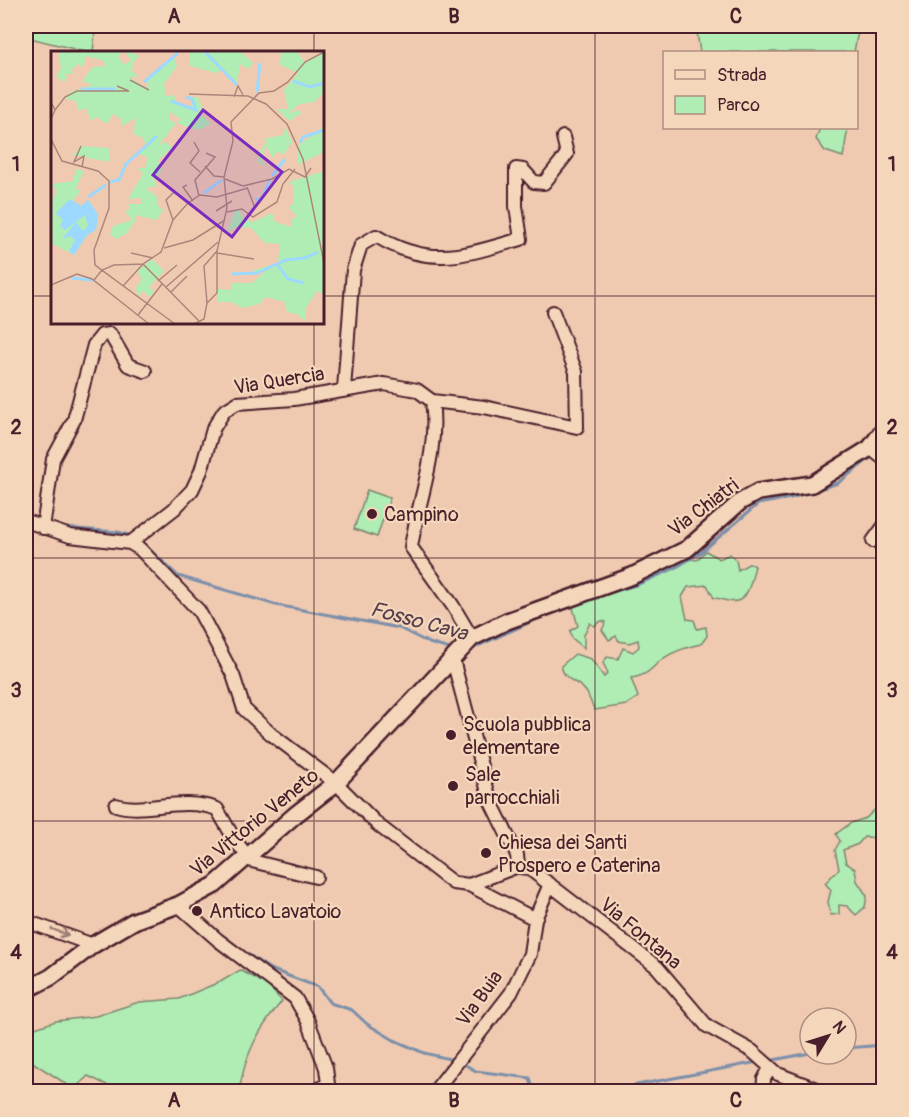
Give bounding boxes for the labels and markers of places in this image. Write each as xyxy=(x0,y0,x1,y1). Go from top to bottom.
place label: Campino xyxy=(384,502,459,527)
marker: Campino xyxy=(365,507,379,521)
place label: Scuola pubblica elementare xyxy=(463,712,591,760)
marker: Scuola pubblica elementare xyxy=(444,728,458,742)
place label: Sale parrocchiali xyxy=(465,762,559,810)
marker: Sale parrocchiali xyxy=(446,779,460,793)
place label: Chiesa dei Santi Prospero e Caterina xyxy=(498,830,660,878)
marker: Chiesa dei Santi Prospero e Caterina xyxy=(479,846,493,860)
place label: Antico Lavatoio xyxy=(209,899,342,924)
marker: Antico Lavatoio xyxy=(190,904,204,918)

